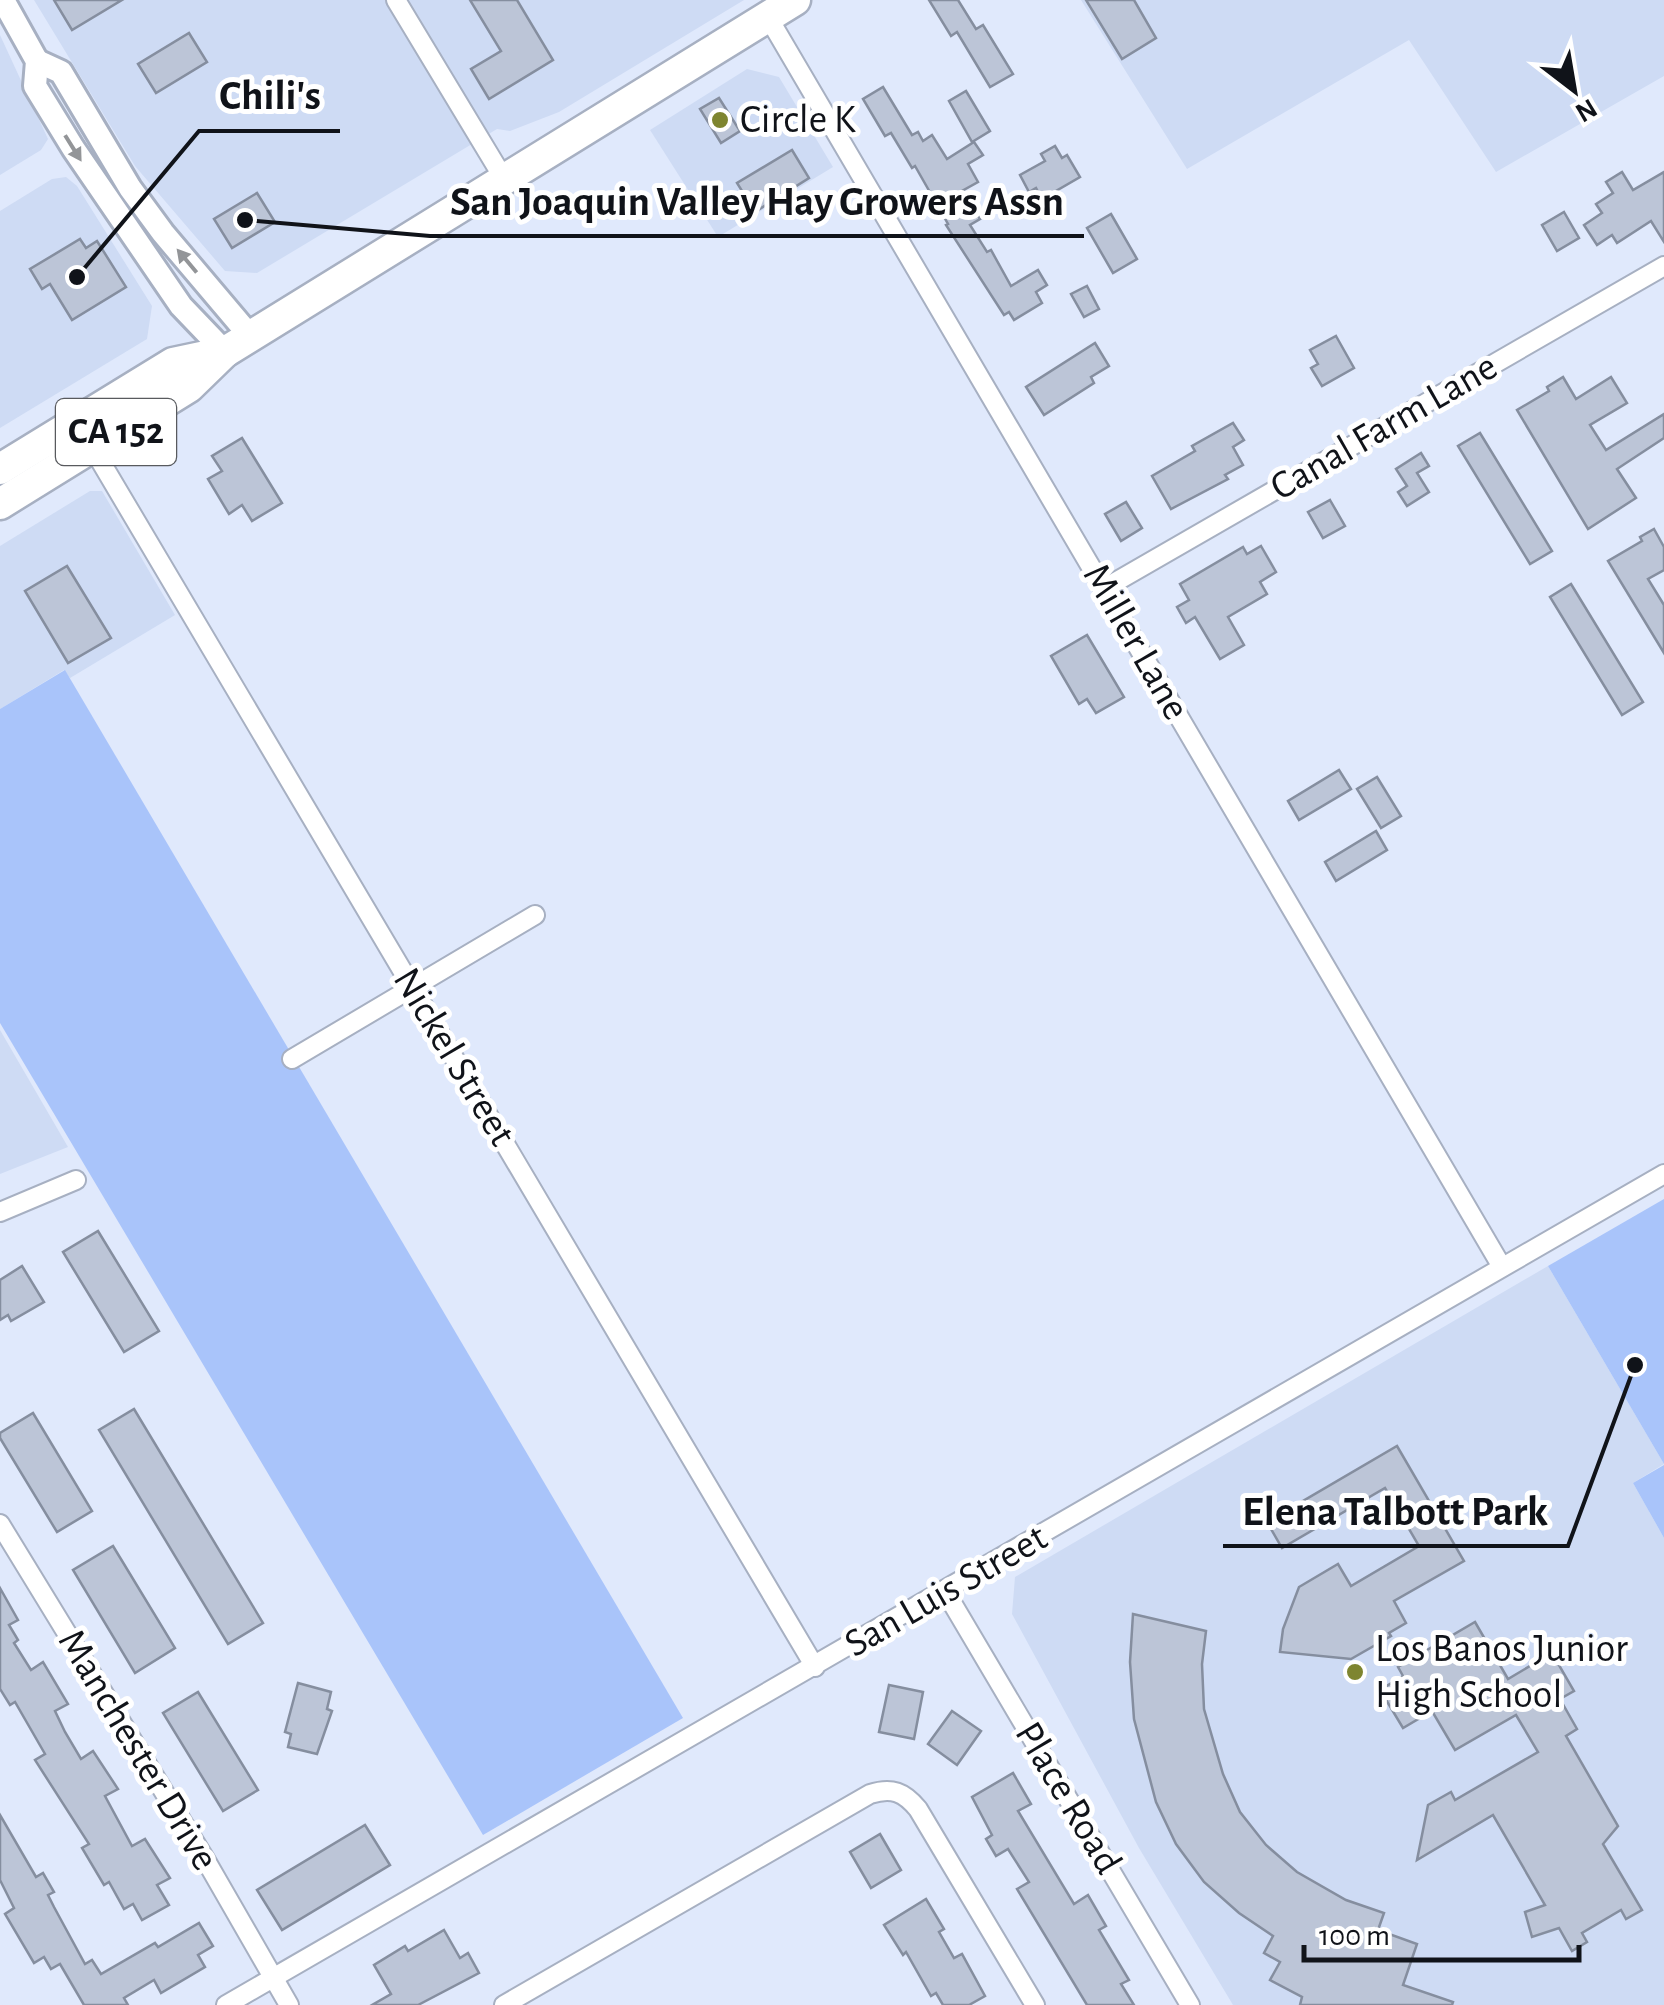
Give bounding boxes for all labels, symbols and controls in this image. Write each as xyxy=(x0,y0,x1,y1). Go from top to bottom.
north arrow xyxy=(1524,40,1624,140)
callout: Chili's xyxy=(199,59,340,131)
text: Chili's xyxy=(219,75,321,117)
text: N xyxy=(1570,93,1601,127)
place label: Circle K xyxy=(740,100,856,140)
marker: Circle K xyxy=(709,109,731,131)
one-way arrow xyxy=(64,134,82,162)
callout: San Joaquin Valley Hay Growers Assn xyxy=(430,164,1084,236)
text: San Joaquin Valley Hay Growers Assn xyxy=(450,181,1064,223)
one-way arrow xyxy=(177,249,199,274)
street label: Canal Farm Lane xyxy=(1264,346,1504,508)
road number: CA 152 xyxy=(56,399,176,465)
street label: Miller Lane xyxy=(1075,557,1197,727)
street label: Nickel Street xyxy=(386,961,523,1153)
callout: Elena Talbott Park xyxy=(1223,1474,1568,1546)
text: Elena Talbott Park xyxy=(1242,1491,1548,1533)
street label: San Luis Street xyxy=(838,1517,1054,1665)
street label: Manchester Drive xyxy=(51,1623,225,1877)
place label: Los Banos Junior High School xyxy=(1375,1629,1628,1715)
marker: Los Banos Junior High School xyxy=(1344,1661,1366,1683)
street label: Place Road xyxy=(1007,1715,1129,1881)
scale bar xyxy=(1304,1900,1579,1962)
text: 100 m xyxy=(1319,1921,1390,1951)

